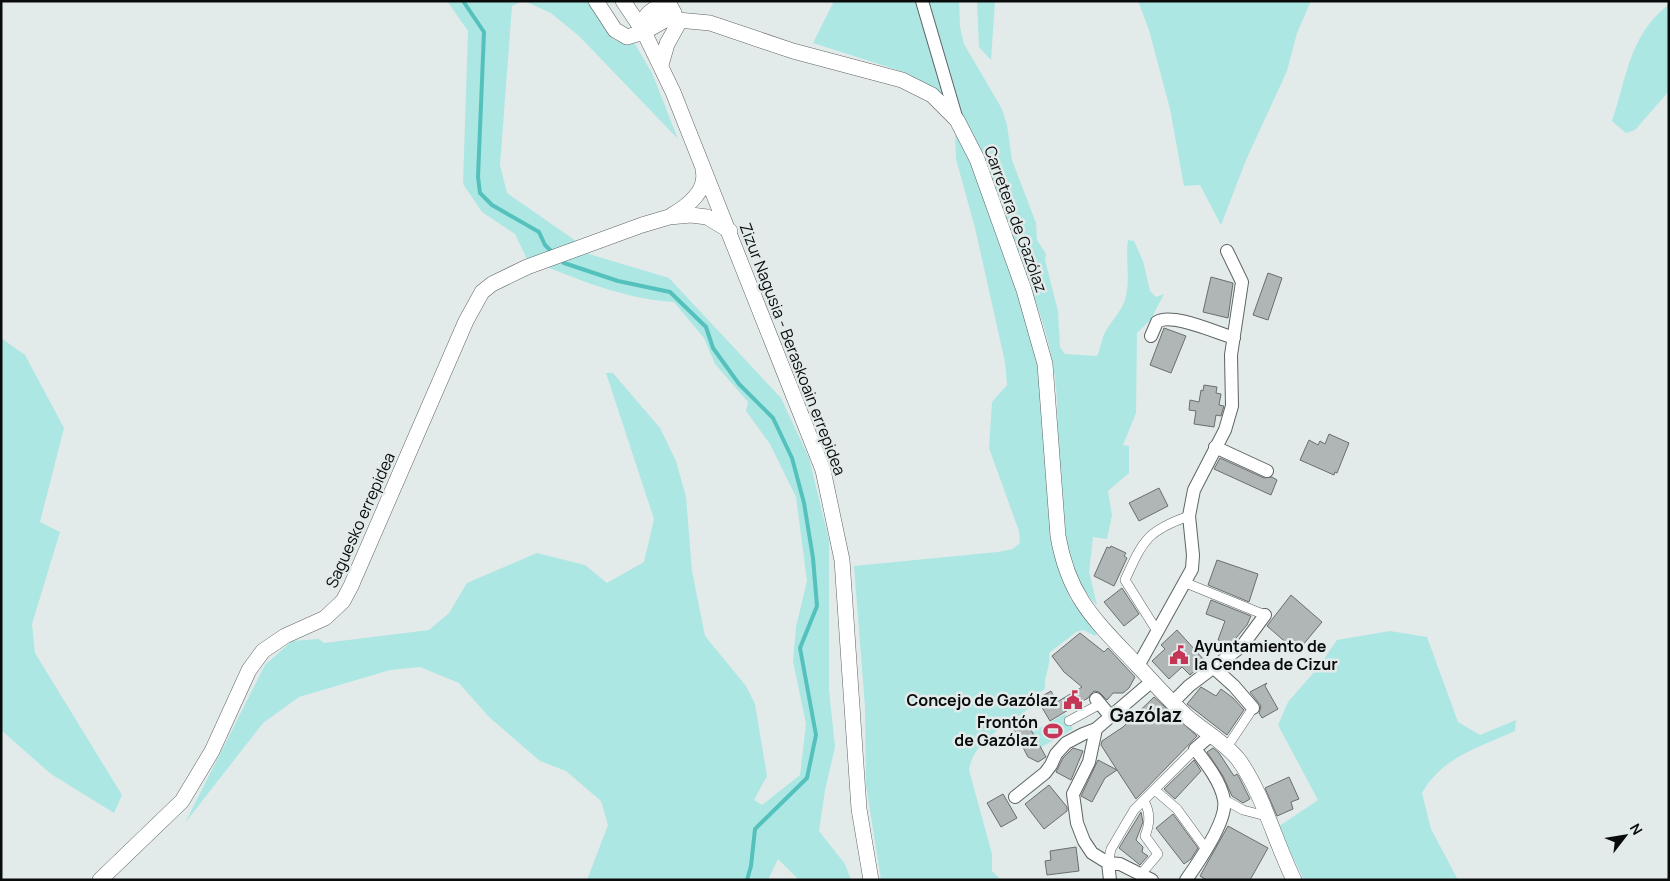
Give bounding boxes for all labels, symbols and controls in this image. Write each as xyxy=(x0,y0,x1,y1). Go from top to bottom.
street label: Carretera de Gazólaz xyxy=(979,143,1053,295)
street label: Zizur Nagusia - Beraskoain errepidea xyxy=(735,220,851,478)
street label: Saguesko errepidea xyxy=(320,449,400,591)
place label: Ayuntamiento de la Cendea de Cizur xyxy=(1194,635,1338,675)
public building icon: Ayuntamiento de la Cendea de Cizur xyxy=(1168,644,1190,666)
place label: Concejo de Gazólaz xyxy=(906,689,1058,711)
public building icon: Concejo de Gazólaz xyxy=(1062,689,1084,711)
district label: Gazólaz xyxy=(1110,702,1182,728)
place label: Frontón de Gazólaz xyxy=(954,711,1038,751)
sports icon: Frontón de Gazólaz xyxy=(1042,720,1064,742)
north arrow xyxy=(1600,811,1650,861)
text: N xyxy=(1626,820,1647,838)

